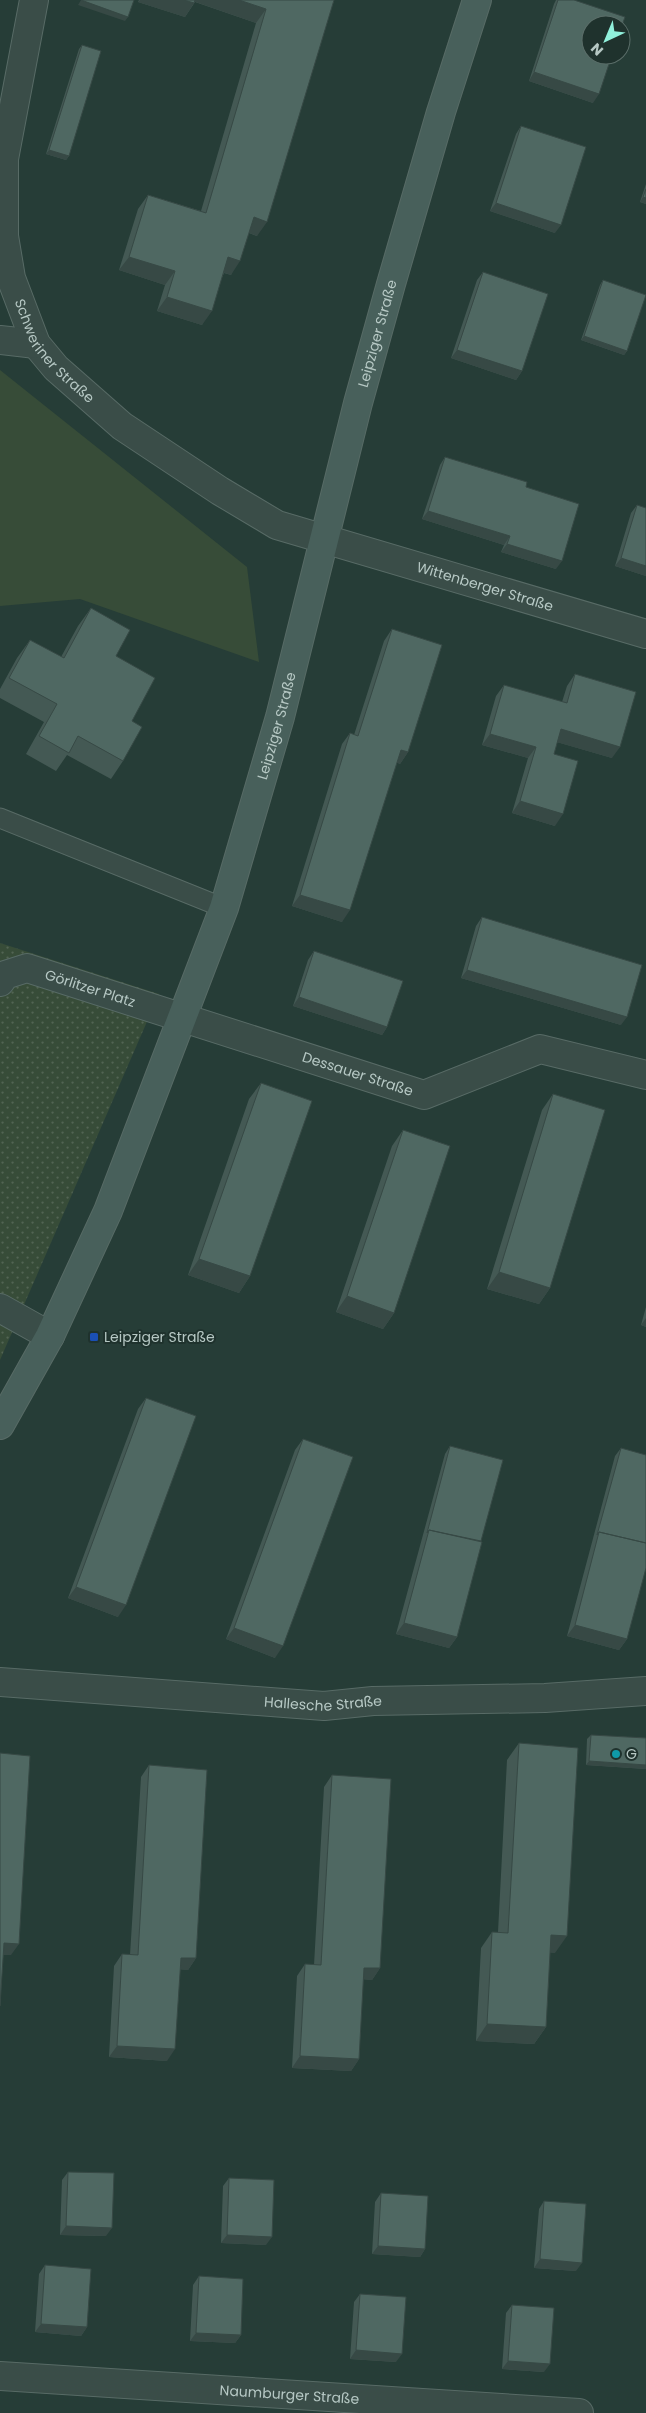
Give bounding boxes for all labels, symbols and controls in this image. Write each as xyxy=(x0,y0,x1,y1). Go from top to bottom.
north arrow xyxy=(581,15,631,65)
text: N xyxy=(586,39,608,60)
street label: Leipziger Straße xyxy=(353,277,402,390)
street label: Schweriner Straße xyxy=(10,296,99,408)
street label: Wittenberger Straße xyxy=(414,557,556,616)
street label: Leipziger Straße xyxy=(252,670,301,782)
street label: Görlitzer Platz xyxy=(42,964,138,1012)
street label: Dessauer Straße xyxy=(300,1047,416,1101)
place label: Leipziger Straße xyxy=(104,1327,215,1347)
marker: Leipziger Straße xyxy=(88,1331,100,1343)
street label: Hallesche Straße xyxy=(263,1691,382,1716)
place label: G xyxy=(626,1744,637,1764)
marker: G xyxy=(610,1748,622,1760)
street label: Naumburger Straße xyxy=(219,2380,360,2409)

